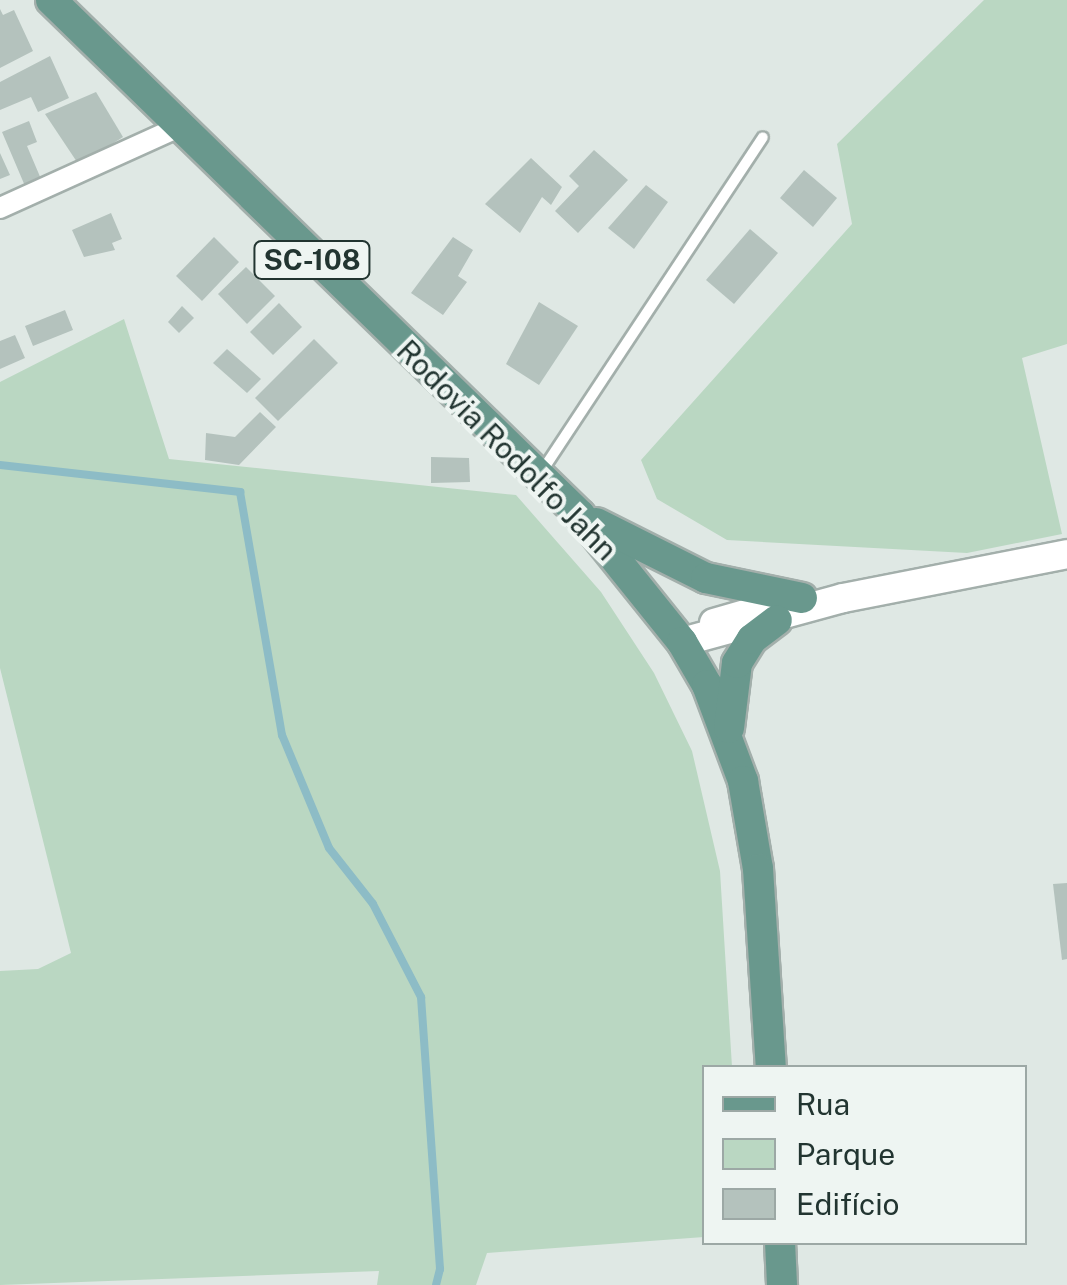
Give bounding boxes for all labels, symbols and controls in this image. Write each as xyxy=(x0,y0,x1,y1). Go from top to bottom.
road number: SC-108 xyxy=(252,237,372,283)
street label: Rodovia Rodolfo Jahn xyxy=(389,332,625,568)
legend xyxy=(702,1065,1027,1245)
text: Rua xyxy=(796,1086,850,1122)
text: Parque xyxy=(796,1136,895,1172)
text: Edifício xyxy=(796,1186,900,1222)

